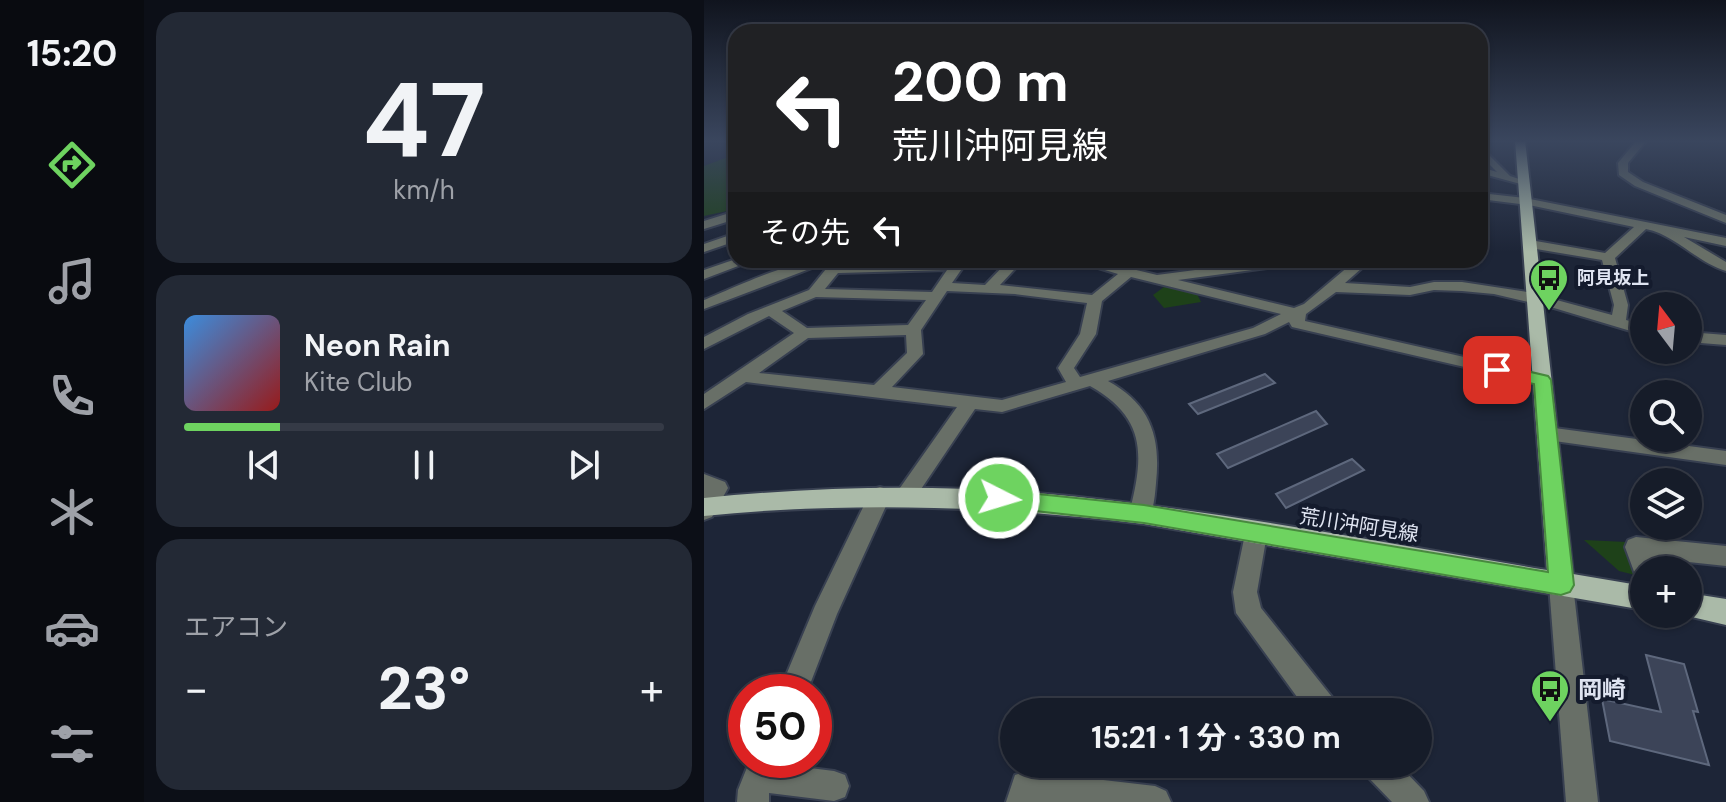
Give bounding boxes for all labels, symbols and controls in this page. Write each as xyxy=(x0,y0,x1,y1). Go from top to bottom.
text: 15:20 xyxy=(27,30,117,77)
text: 200 m xyxy=(892,45,1069,118)
text: 47 xyxy=(362,53,486,188)
icon: left xyxy=(760,56,864,160)
text: 荒川沖阿見線 xyxy=(892,122,1108,169)
icon: directions xyxy=(44,137,100,193)
text: km/h xyxy=(393,173,455,207)
icon: left xyxy=(866,208,910,252)
text: その先 xyxy=(760,213,850,252)
icon: music xyxy=(44,253,100,309)
bus stop icon: 阿見坂上 xyxy=(1528,257,1570,312)
place label: 阿見坂上 xyxy=(1577,266,1649,290)
north arrow xyxy=(1630,292,1702,364)
map controls xyxy=(1630,292,1702,628)
text: Neon Rain xyxy=(304,326,450,365)
pin xyxy=(1463,336,1531,404)
icon: arrive xyxy=(1475,348,1519,392)
text: Kite Club xyxy=(304,365,413,399)
icon: phone xyxy=(44,368,100,424)
button: search xyxy=(1630,380,1702,452)
icon: previous xyxy=(242,443,286,487)
icon: pause xyxy=(402,443,446,487)
icon: next xyxy=(562,443,606,487)
position arrow xyxy=(957,456,1041,540)
button: layers xyxy=(1630,468,1702,540)
icon: climate xyxy=(44,484,100,540)
street label: 荒川沖阿見線 xyxy=(1298,503,1420,547)
button: + xyxy=(1630,556,1702,628)
icon: car xyxy=(44,600,100,656)
text: エアコン xyxy=(184,610,288,644)
text: 23° xyxy=(378,649,470,728)
text: − xyxy=(184,660,208,718)
text: + xyxy=(640,660,664,718)
bus stop icon: 岡崎 xyxy=(1529,668,1571,723)
speed limit sign: 50 xyxy=(728,674,832,778)
place label: 岡崎 xyxy=(1578,674,1626,705)
icon: filters xyxy=(44,716,100,772)
text: 15:21 · 1 分 · 330 m xyxy=(1091,718,1341,757)

